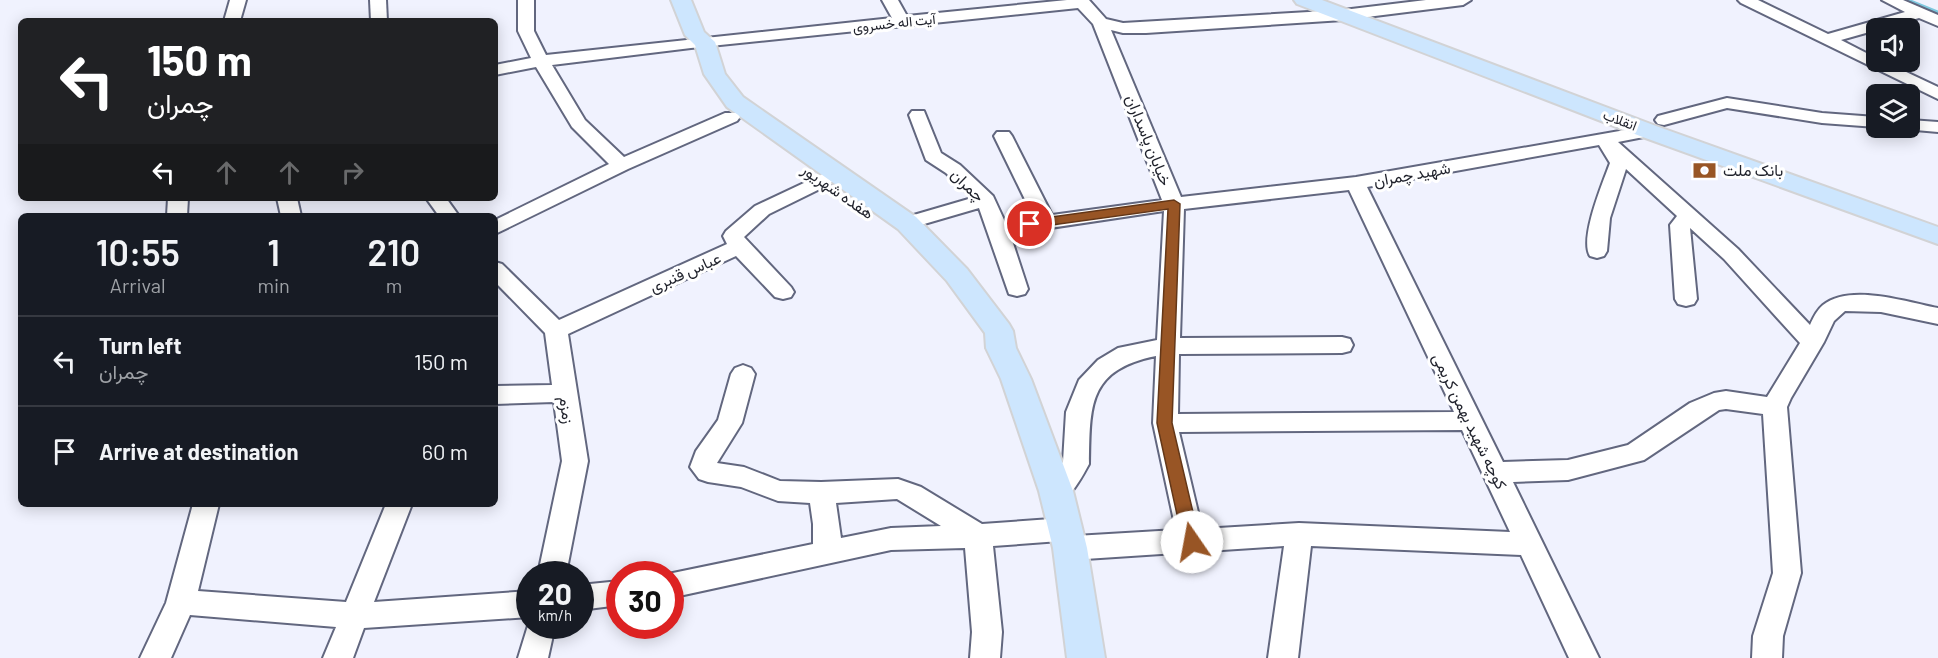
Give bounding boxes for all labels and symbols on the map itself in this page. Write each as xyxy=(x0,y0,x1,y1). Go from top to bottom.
street label: آیت اله خسروی xyxy=(852,10,938,36)
street label: خیابان پاسداران xyxy=(1120,91,1176,190)
street label: انقلاب xyxy=(1600,105,1640,135)
street label: شهید چمران xyxy=(1372,157,1452,193)
bank icon: بانک ملت xyxy=(1692,157,1718,183)
street label: هفده شهریور xyxy=(797,158,878,224)
place label: بانک ملت xyxy=(1723,160,1783,180)
street label: چمران xyxy=(945,164,989,208)
pin xyxy=(1004,198,1055,249)
street label: عباس قنبری xyxy=(646,247,724,297)
street label: کوچه شهید بهمن کریمی xyxy=(1427,350,1512,493)
street label: زمزم xyxy=(554,395,579,425)
position arrow xyxy=(1160,510,1224,574)
speed limit sign: 30 xyxy=(606,561,684,639)

